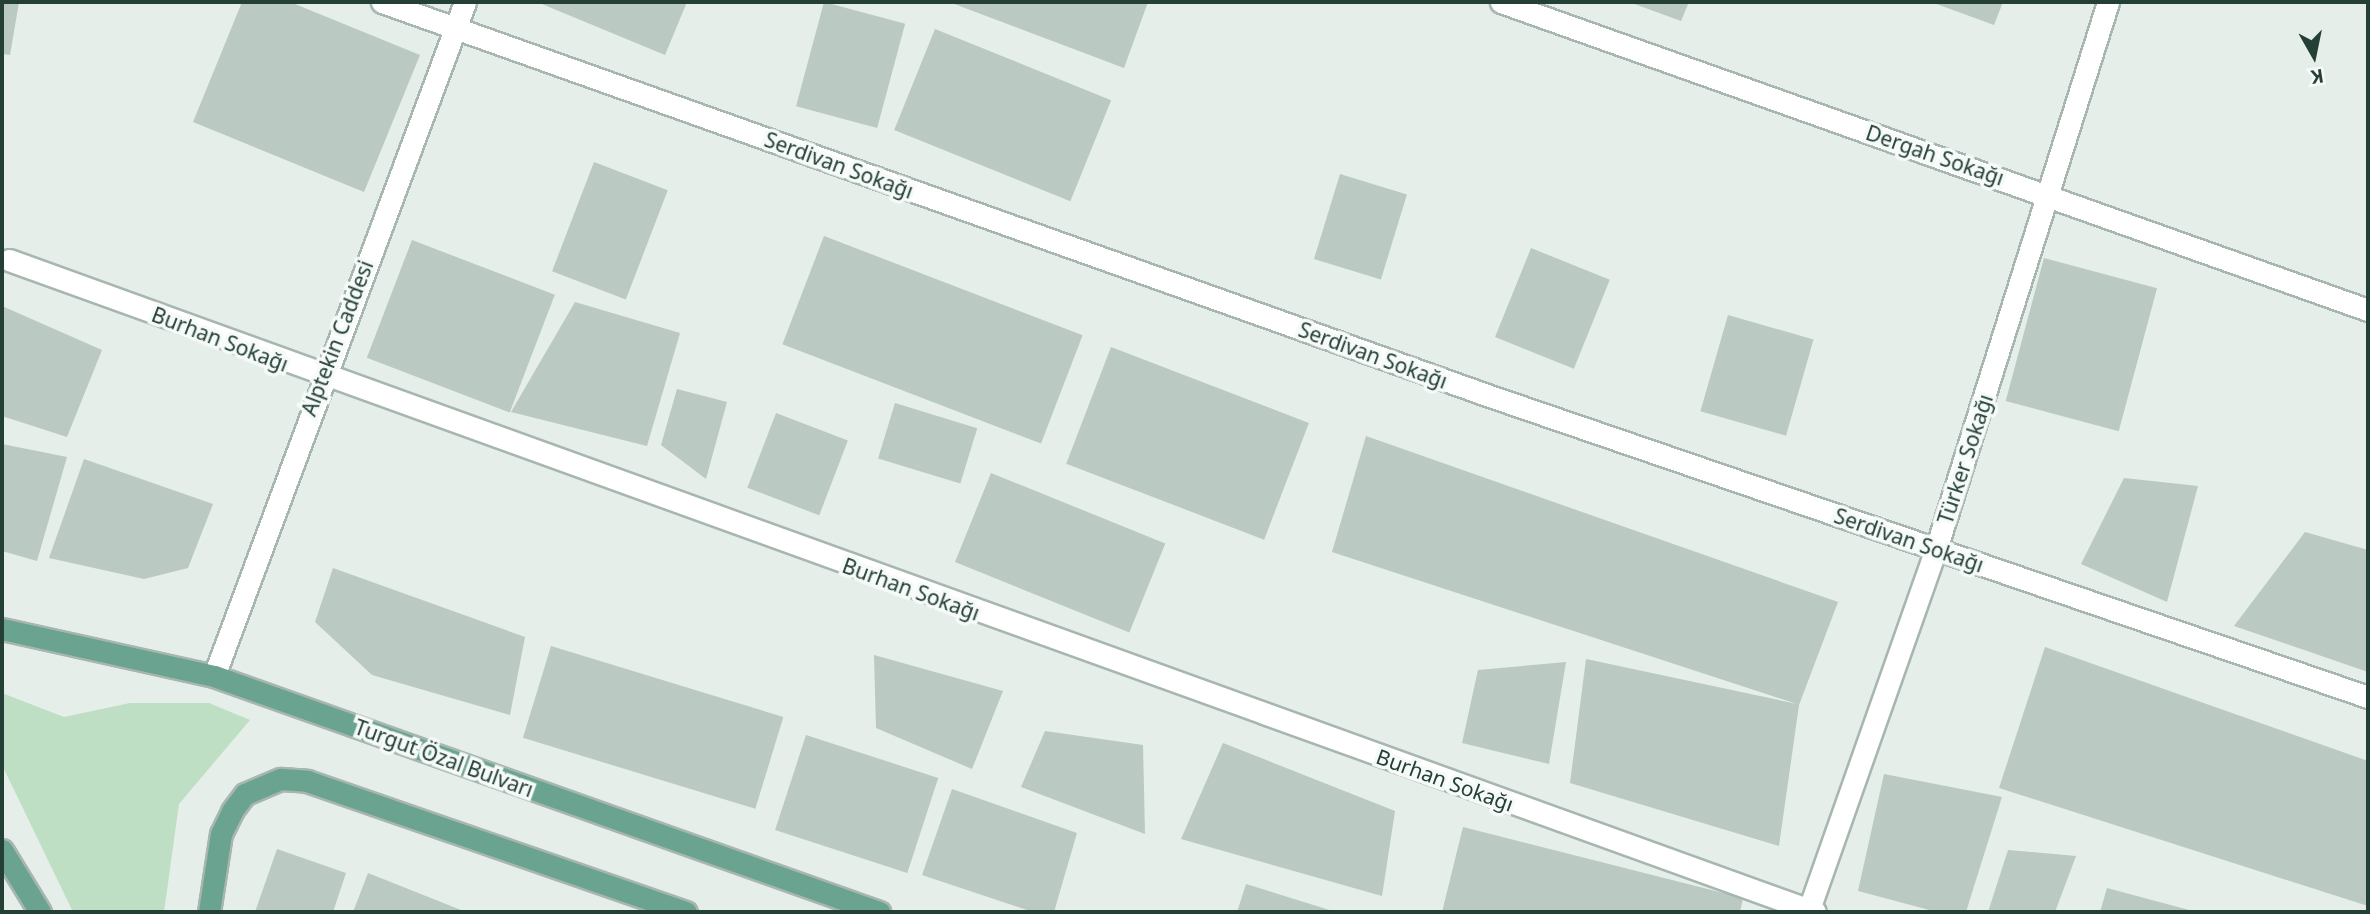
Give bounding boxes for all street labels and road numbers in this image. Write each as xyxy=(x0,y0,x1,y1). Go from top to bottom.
street label: Dergah Sokağı xyxy=(1863,120,2007,190)
street label: Serdivan Sokağı xyxy=(761,126,917,204)
street label: Alptekin Caddesi xyxy=(296,257,378,419)
street label: Burhan Sokağı xyxy=(148,301,292,377)
street label: Serdivan Sokağı xyxy=(1295,316,1451,394)
street label: Türker Sokağı xyxy=(1932,391,1998,527)
street label: Serdivan Sokağı xyxy=(1831,503,1987,577)
street label: Burhan Sokağı xyxy=(839,553,983,625)
street label: Turgut Özal Bulvarı xyxy=(351,714,537,802)
street label: Burhan Sokağı xyxy=(1373,744,1517,816)

